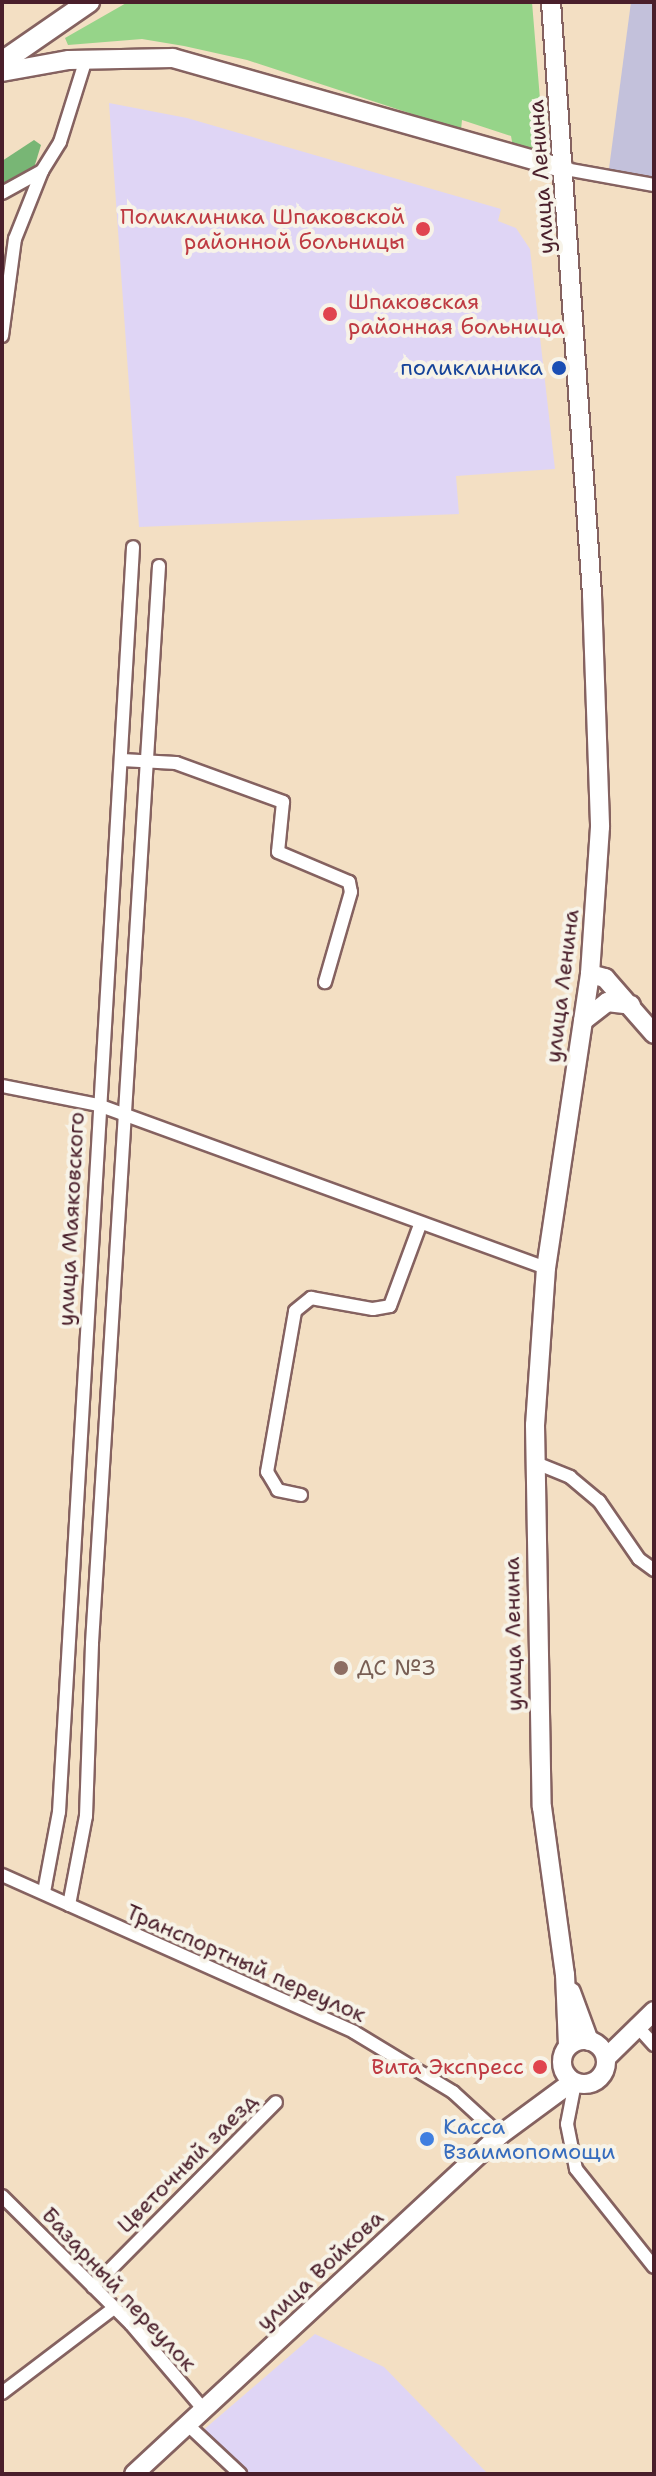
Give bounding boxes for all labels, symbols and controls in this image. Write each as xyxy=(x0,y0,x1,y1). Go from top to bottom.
street label: улица Ленина xyxy=(522,99,560,255)
place label: Поликлиника Шпаковской районной больницы xyxy=(120,203,405,254)
marker: Поликлиника Шпаковской районной больницы xyxy=(412,218,434,240)
place label: Шпаковская районная больница xyxy=(348,288,565,340)
marker: Шпаковская районная больница xyxy=(319,303,341,325)
place label: поликлиника xyxy=(400,355,543,381)
marker: поликлиника xyxy=(550,359,568,377)
street label: улица Ленина xyxy=(539,908,585,1064)
street label: улица Маяковского xyxy=(52,1111,90,1327)
street label: улица Ленина xyxy=(498,1557,528,1711)
place label: ДС №3 xyxy=(357,1655,436,1681)
marker: ДС №3 xyxy=(332,1659,350,1677)
street label: Транспортный переулок xyxy=(122,1898,370,2028)
place label: Вита Экспресс xyxy=(371,2054,524,2080)
marker: Вита Экспресс xyxy=(531,2058,549,2076)
street label: Цветочный заезд xyxy=(112,2088,262,2238)
place label: Касса Взаимопомощи xyxy=(443,2113,615,2164)
marker: Касса Взаимопомощи xyxy=(418,2130,436,2148)
street label: Базарный переулок xyxy=(36,2201,202,2377)
street label: улица Войкова xyxy=(251,2204,389,2336)

